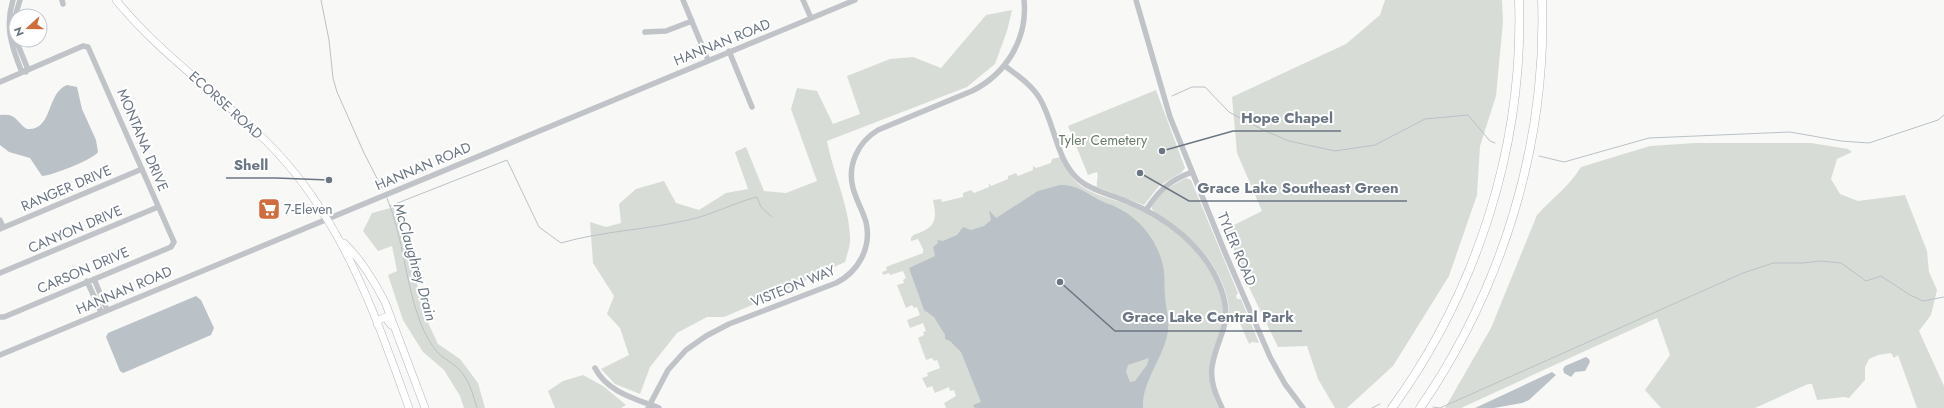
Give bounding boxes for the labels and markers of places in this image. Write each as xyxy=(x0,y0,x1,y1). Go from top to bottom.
callout: Hope Chapel xyxy=(1233,104,1341,131)
callout: Shell xyxy=(226,151,276,178)
callout: Grace Lake Southeast Green xyxy=(1189,174,1407,201)
supermarket icon: 7-Eleven xyxy=(256,196,282,222)
place label: 7-Eleven xyxy=(284,199,333,219)
callout: Grace Lake Central Park xyxy=(1115,304,1302,331)

